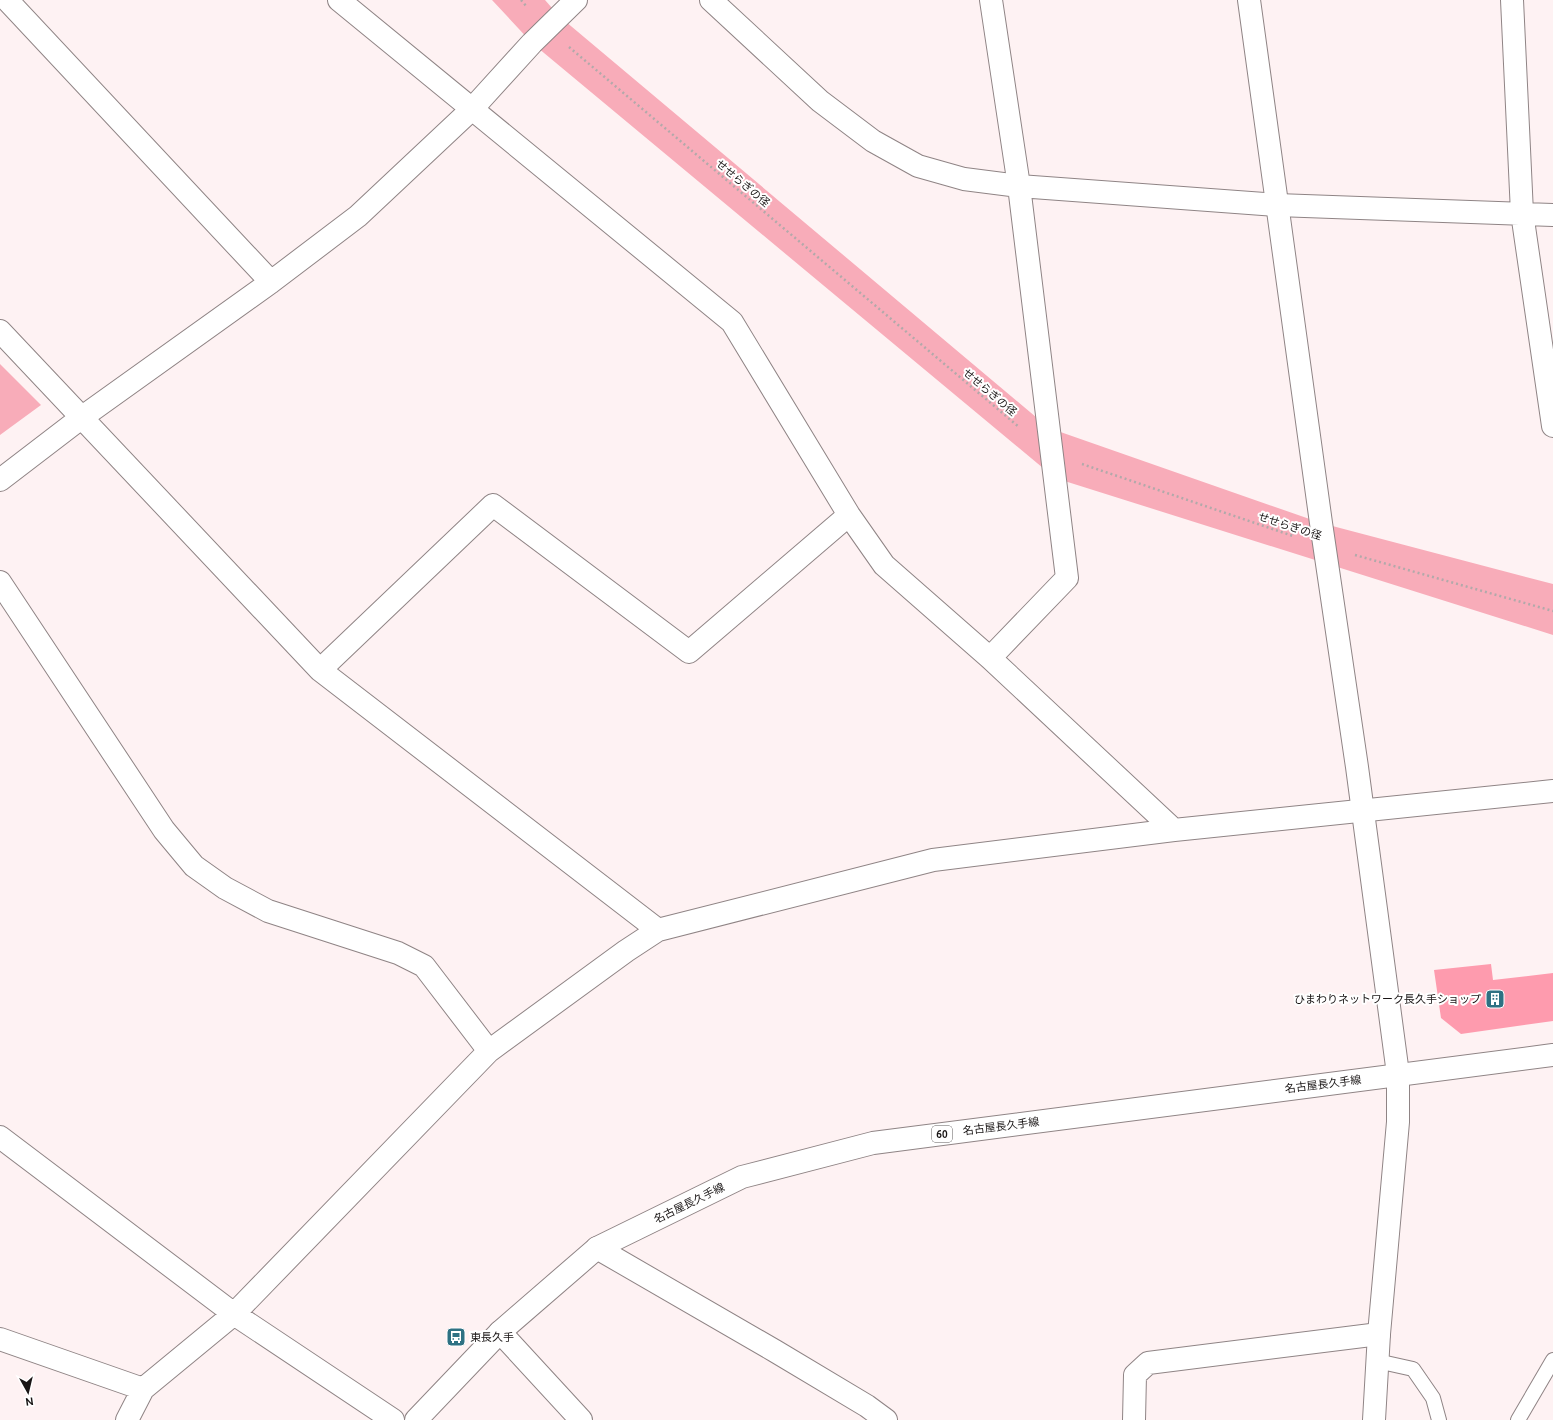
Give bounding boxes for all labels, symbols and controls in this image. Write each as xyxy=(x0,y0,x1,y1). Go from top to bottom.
street label: せせらぎの径 xyxy=(714,157,772,209)
street label: せせらぎの径 xyxy=(961,366,1019,418)
street label: せせらぎの径 xyxy=(1257,510,1323,542)
building icon: ひまわりネットワーク長久手ショップ xyxy=(1484,988,1506,1010)
place label: ひまわりネットワーク長久手ショップ xyxy=(1294,993,1481,1005)
street label: 名古屋長久手線 xyxy=(1284,1073,1362,1095)
street label: 名古屋長久手線 xyxy=(962,1115,1040,1137)
road number: 60 xyxy=(932,1126,952,1142)
street label: 名古屋長久手線 xyxy=(652,1181,726,1225)
bus stop icon: 東長久手 xyxy=(445,1326,467,1348)
place label: 東長久手 xyxy=(470,1331,514,1343)
north arrow xyxy=(8,1372,48,1412)
text: N xyxy=(24,1395,34,1408)

